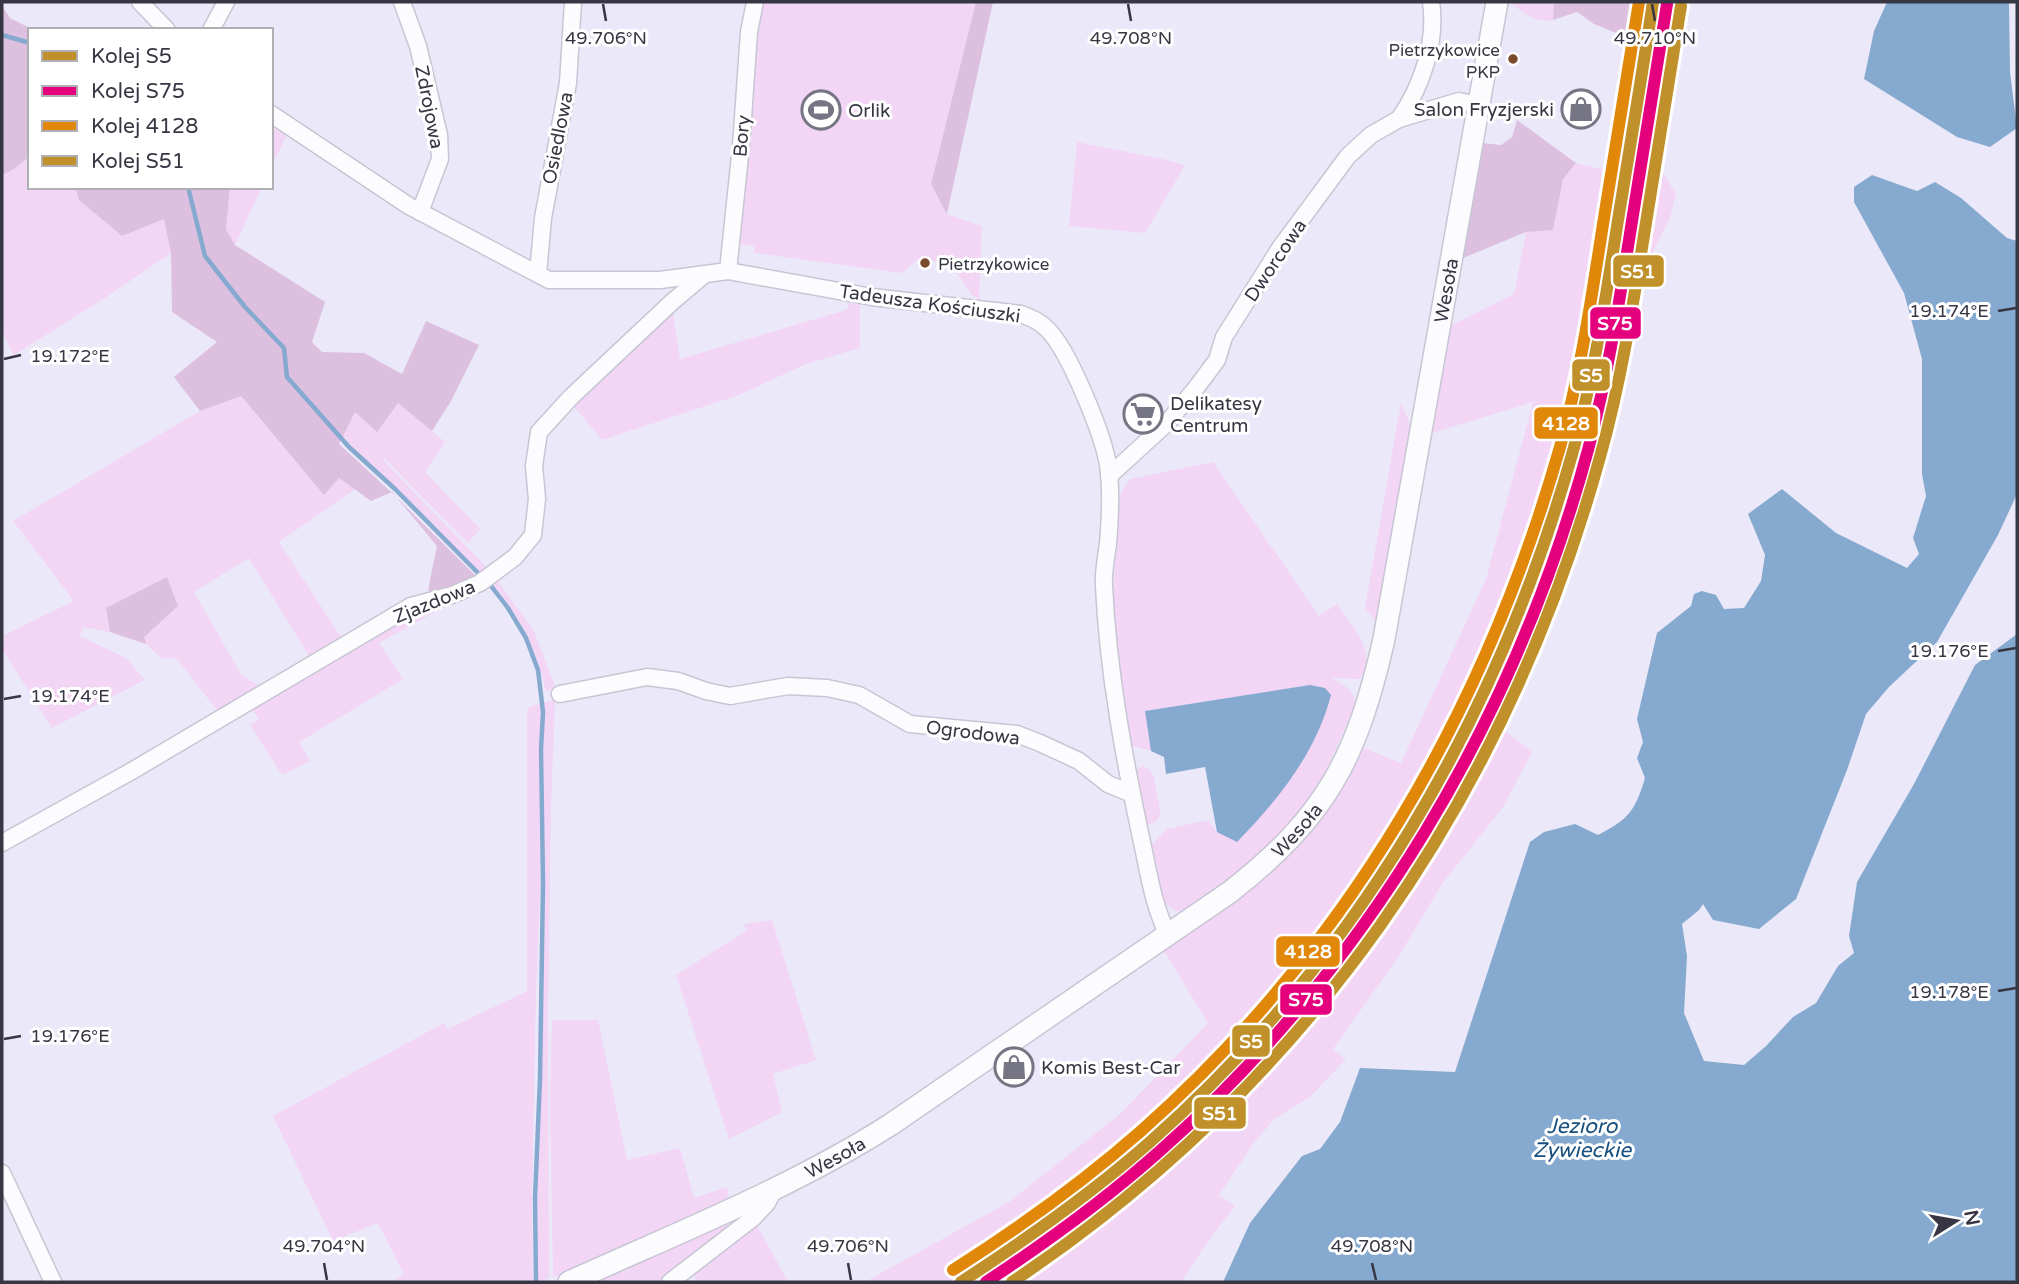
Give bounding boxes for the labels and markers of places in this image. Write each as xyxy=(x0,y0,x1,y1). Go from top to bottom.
place label: Pietrzykowice PKP xyxy=(1389,40,1500,83)
marker: Pietrzykowice PKP xyxy=(1506,52,1520,66)
shop icon: Salon Fryzjerski xyxy=(1560,88,1602,130)
sports icon: Orlik xyxy=(800,89,842,131)
place label: Salon Fryzjerski xyxy=(1414,99,1554,121)
place label: Orlik xyxy=(848,100,890,122)
place label: Pietrzykowice xyxy=(938,254,1049,275)
marker: Pietrzykowice xyxy=(918,256,932,270)
supermarket icon: Delikatesy Centrum xyxy=(1122,393,1164,435)
place label: Delikatesy Centrum xyxy=(1170,393,1262,437)
shop icon: Komis Best-Car xyxy=(993,1046,1035,1088)
place label: Komis Best-Car xyxy=(1041,1057,1181,1079)

